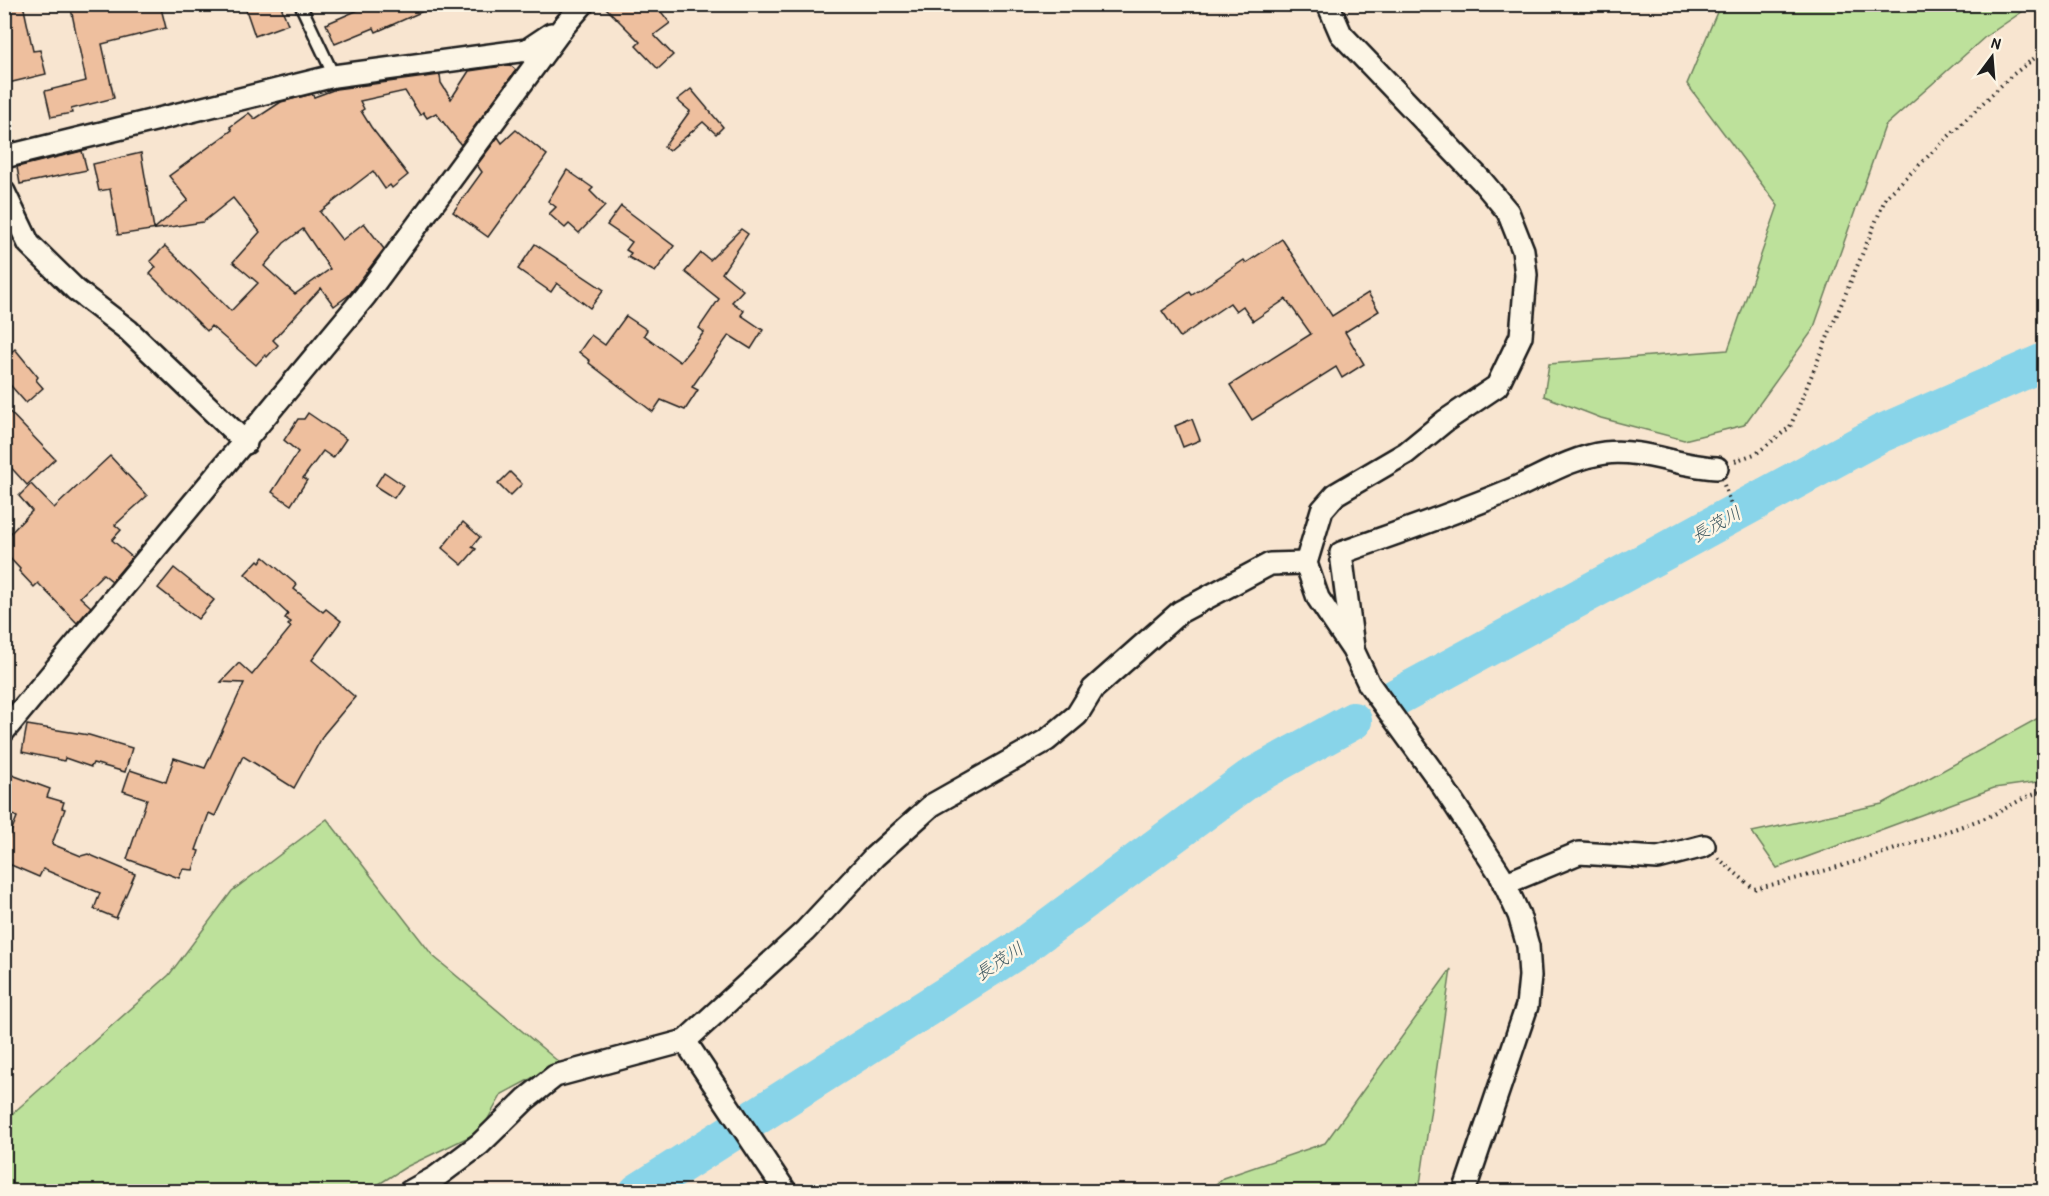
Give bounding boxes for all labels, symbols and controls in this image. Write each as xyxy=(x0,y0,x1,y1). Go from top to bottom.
north arrow xyxy=(1962,27,2022,87)
text: N xyxy=(1989,31,2004,54)
water label: 長茂川 xyxy=(1686,500,1746,548)
water label: 長茂川 xyxy=(970,936,1028,986)

